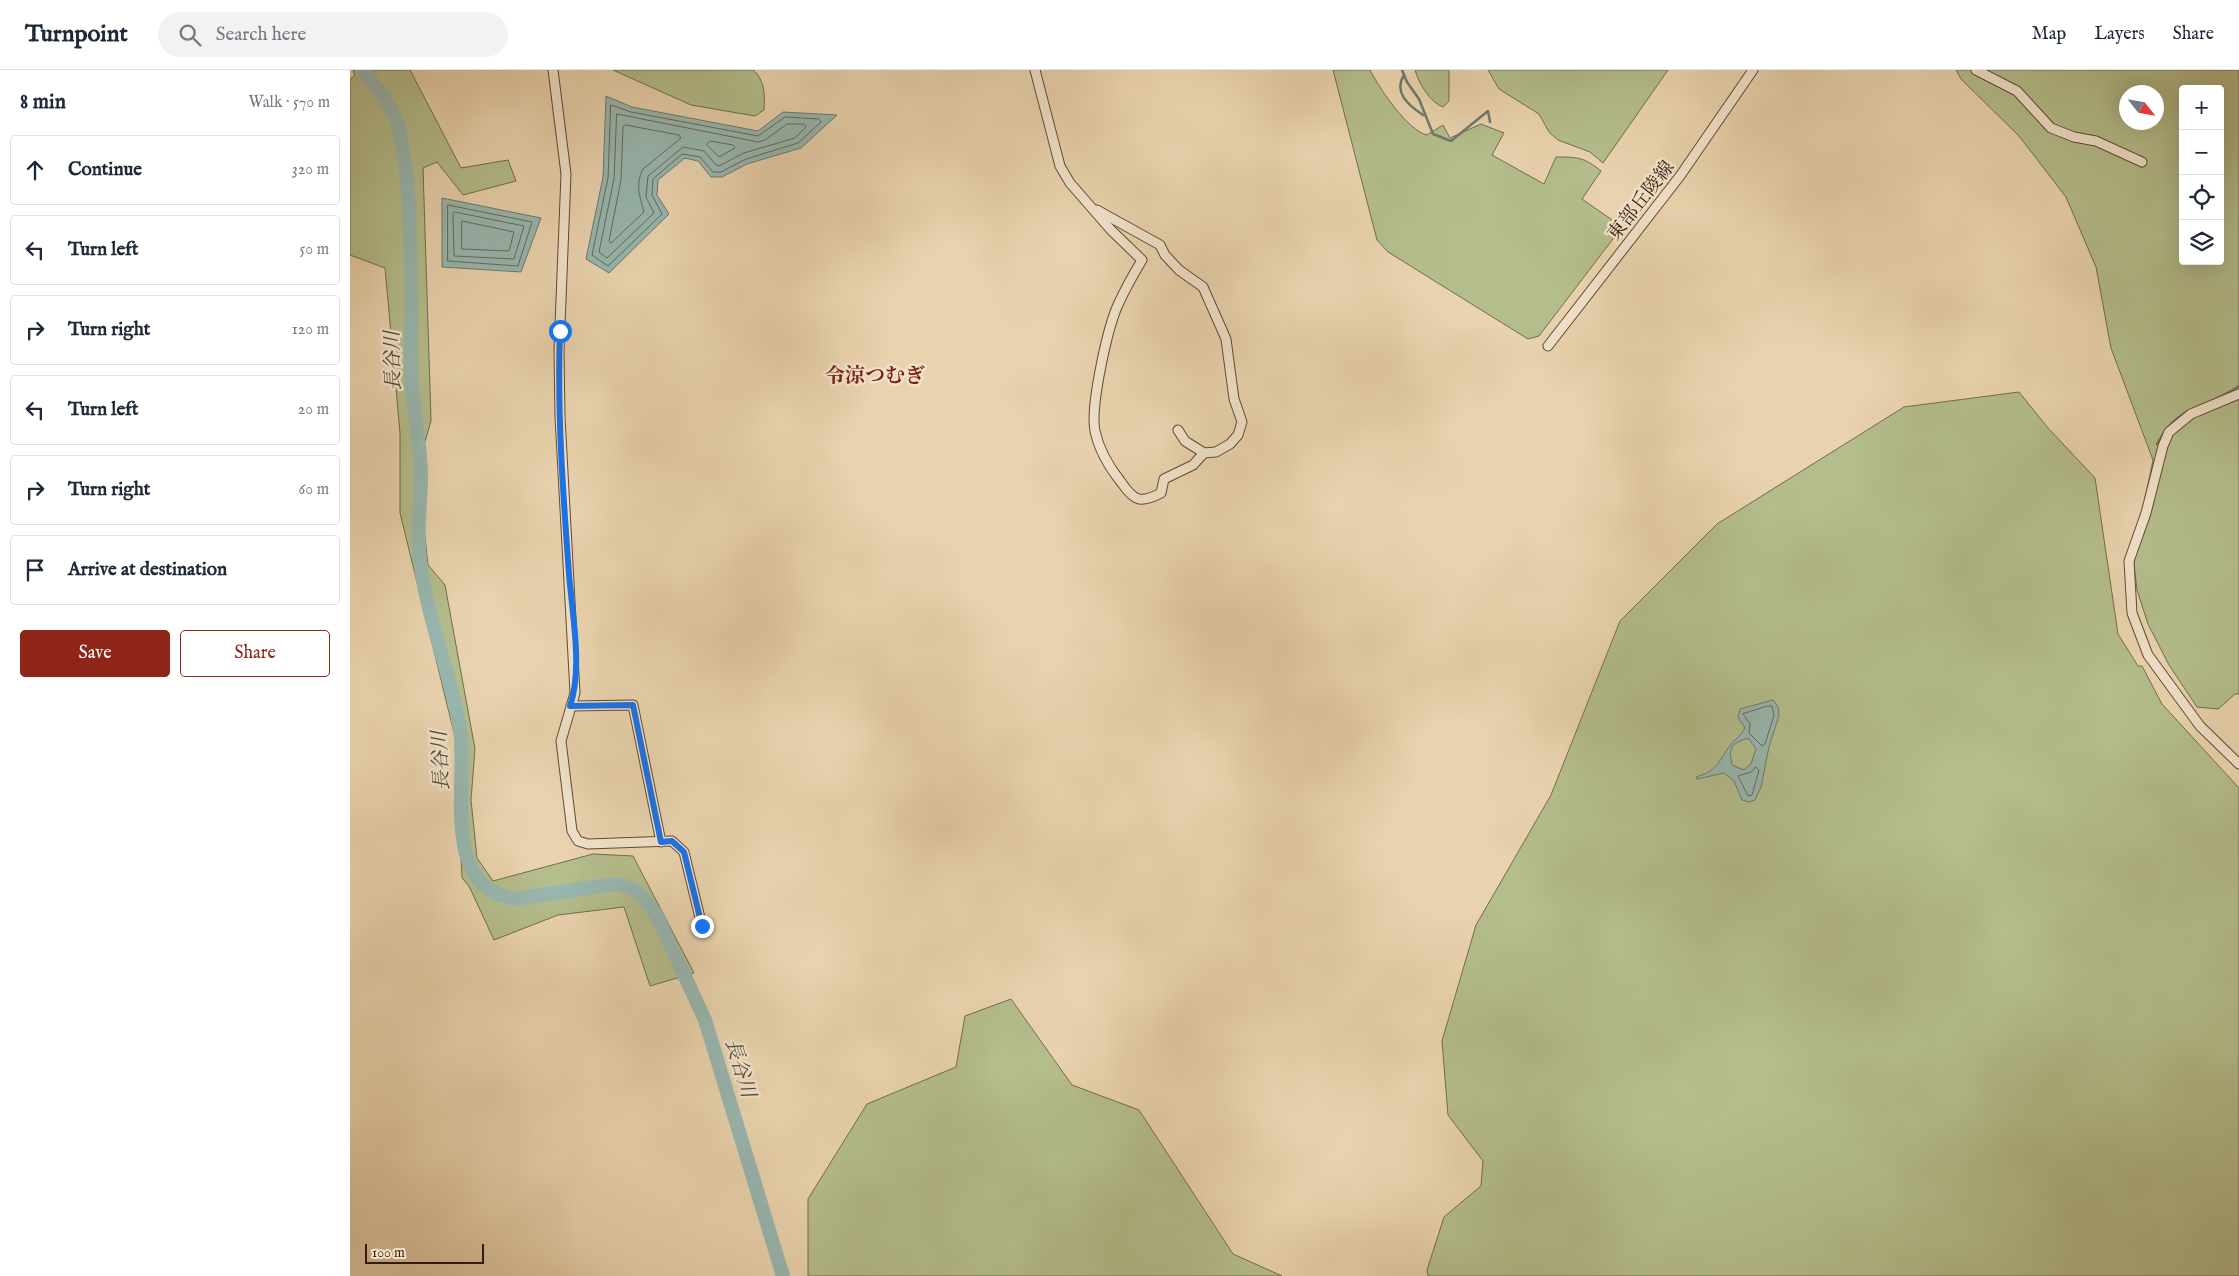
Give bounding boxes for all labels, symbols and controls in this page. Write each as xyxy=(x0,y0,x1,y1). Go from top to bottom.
search box xyxy=(158,12,508,57)
text: Turnpoint xyxy=(25,19,128,50)
icon: search xyxy=(176,21,204,49)
text: Search here xyxy=(216,23,306,47)
text: Map xyxy=(2032,23,2066,46)
text: Layers xyxy=(2094,23,2145,46)
text: Share xyxy=(2173,23,2214,46)
north arrow xyxy=(2119,85,2164,130)
map controls xyxy=(2179,85,2224,265)
button: + xyxy=(2179,85,2224,130)
text: 8 min xyxy=(20,89,66,116)
text: Walk · 570 m xyxy=(248,93,330,113)
button: − xyxy=(2179,130,2224,175)
icon: ahead xyxy=(21,156,49,184)
street label: 東部丘陵線 xyxy=(1603,156,1680,246)
text: Continue xyxy=(68,158,142,182)
text: 320 m xyxy=(292,160,329,180)
button: locate xyxy=(2179,175,2224,220)
button: layers xyxy=(2179,220,2224,265)
icon: left xyxy=(21,236,49,264)
text: Turn left xyxy=(68,238,139,262)
text: 50 m xyxy=(300,240,329,260)
icon: right xyxy=(21,316,49,344)
text: Turn right xyxy=(68,318,150,342)
text: 120 m xyxy=(292,320,329,340)
route start xyxy=(549,320,572,343)
water label: 長谷川 xyxy=(380,329,407,391)
district label: 令涼つむぎ xyxy=(825,364,925,389)
icon: left xyxy=(21,396,49,424)
text: Turn left xyxy=(68,398,139,422)
text: 20 m xyxy=(298,400,329,420)
icon: right xyxy=(21,476,49,504)
text: Turn right xyxy=(68,478,150,502)
text: 60 m xyxy=(299,480,329,500)
icon: arrive xyxy=(21,556,49,584)
text: Arrive at destination xyxy=(68,558,227,582)
button: Save xyxy=(20,630,170,677)
button: Share xyxy=(180,630,330,677)
water label: 長谷川 xyxy=(427,728,456,792)
route end xyxy=(691,915,714,938)
water label: 長谷川 xyxy=(719,1036,761,1103)
scale bar xyxy=(365,1241,484,1264)
text: 100 m xyxy=(372,1244,405,1262)

